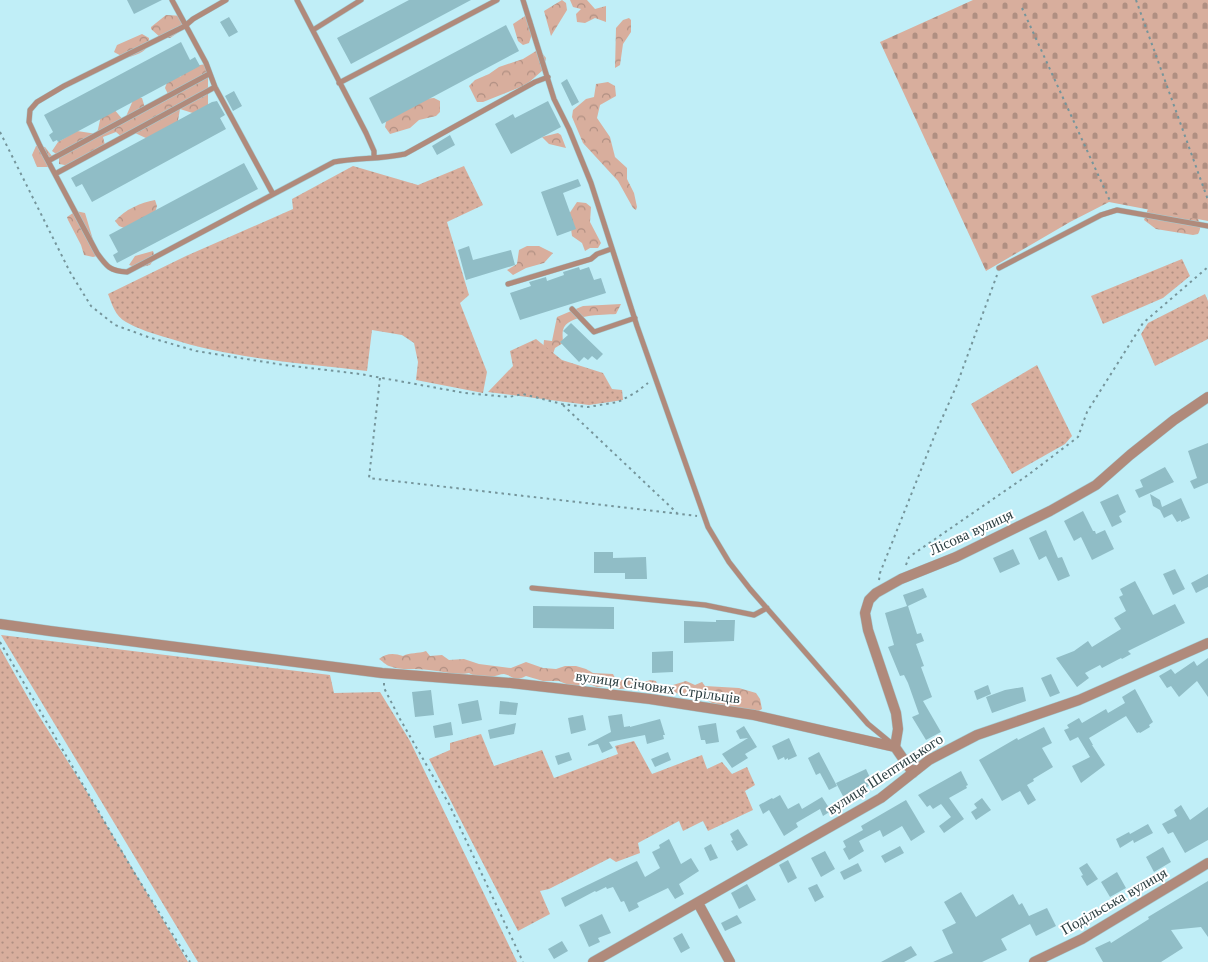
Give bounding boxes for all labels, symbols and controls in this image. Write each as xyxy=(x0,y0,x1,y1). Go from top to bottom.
street label: Лісова вулиця xyxy=(926,504,1016,559)
street label: вулиця Січових Стрільців xyxy=(575,666,742,707)
street label: вулиця Шептицького xyxy=(823,729,946,818)
street label: Подільська вулиця xyxy=(1057,862,1170,939)

